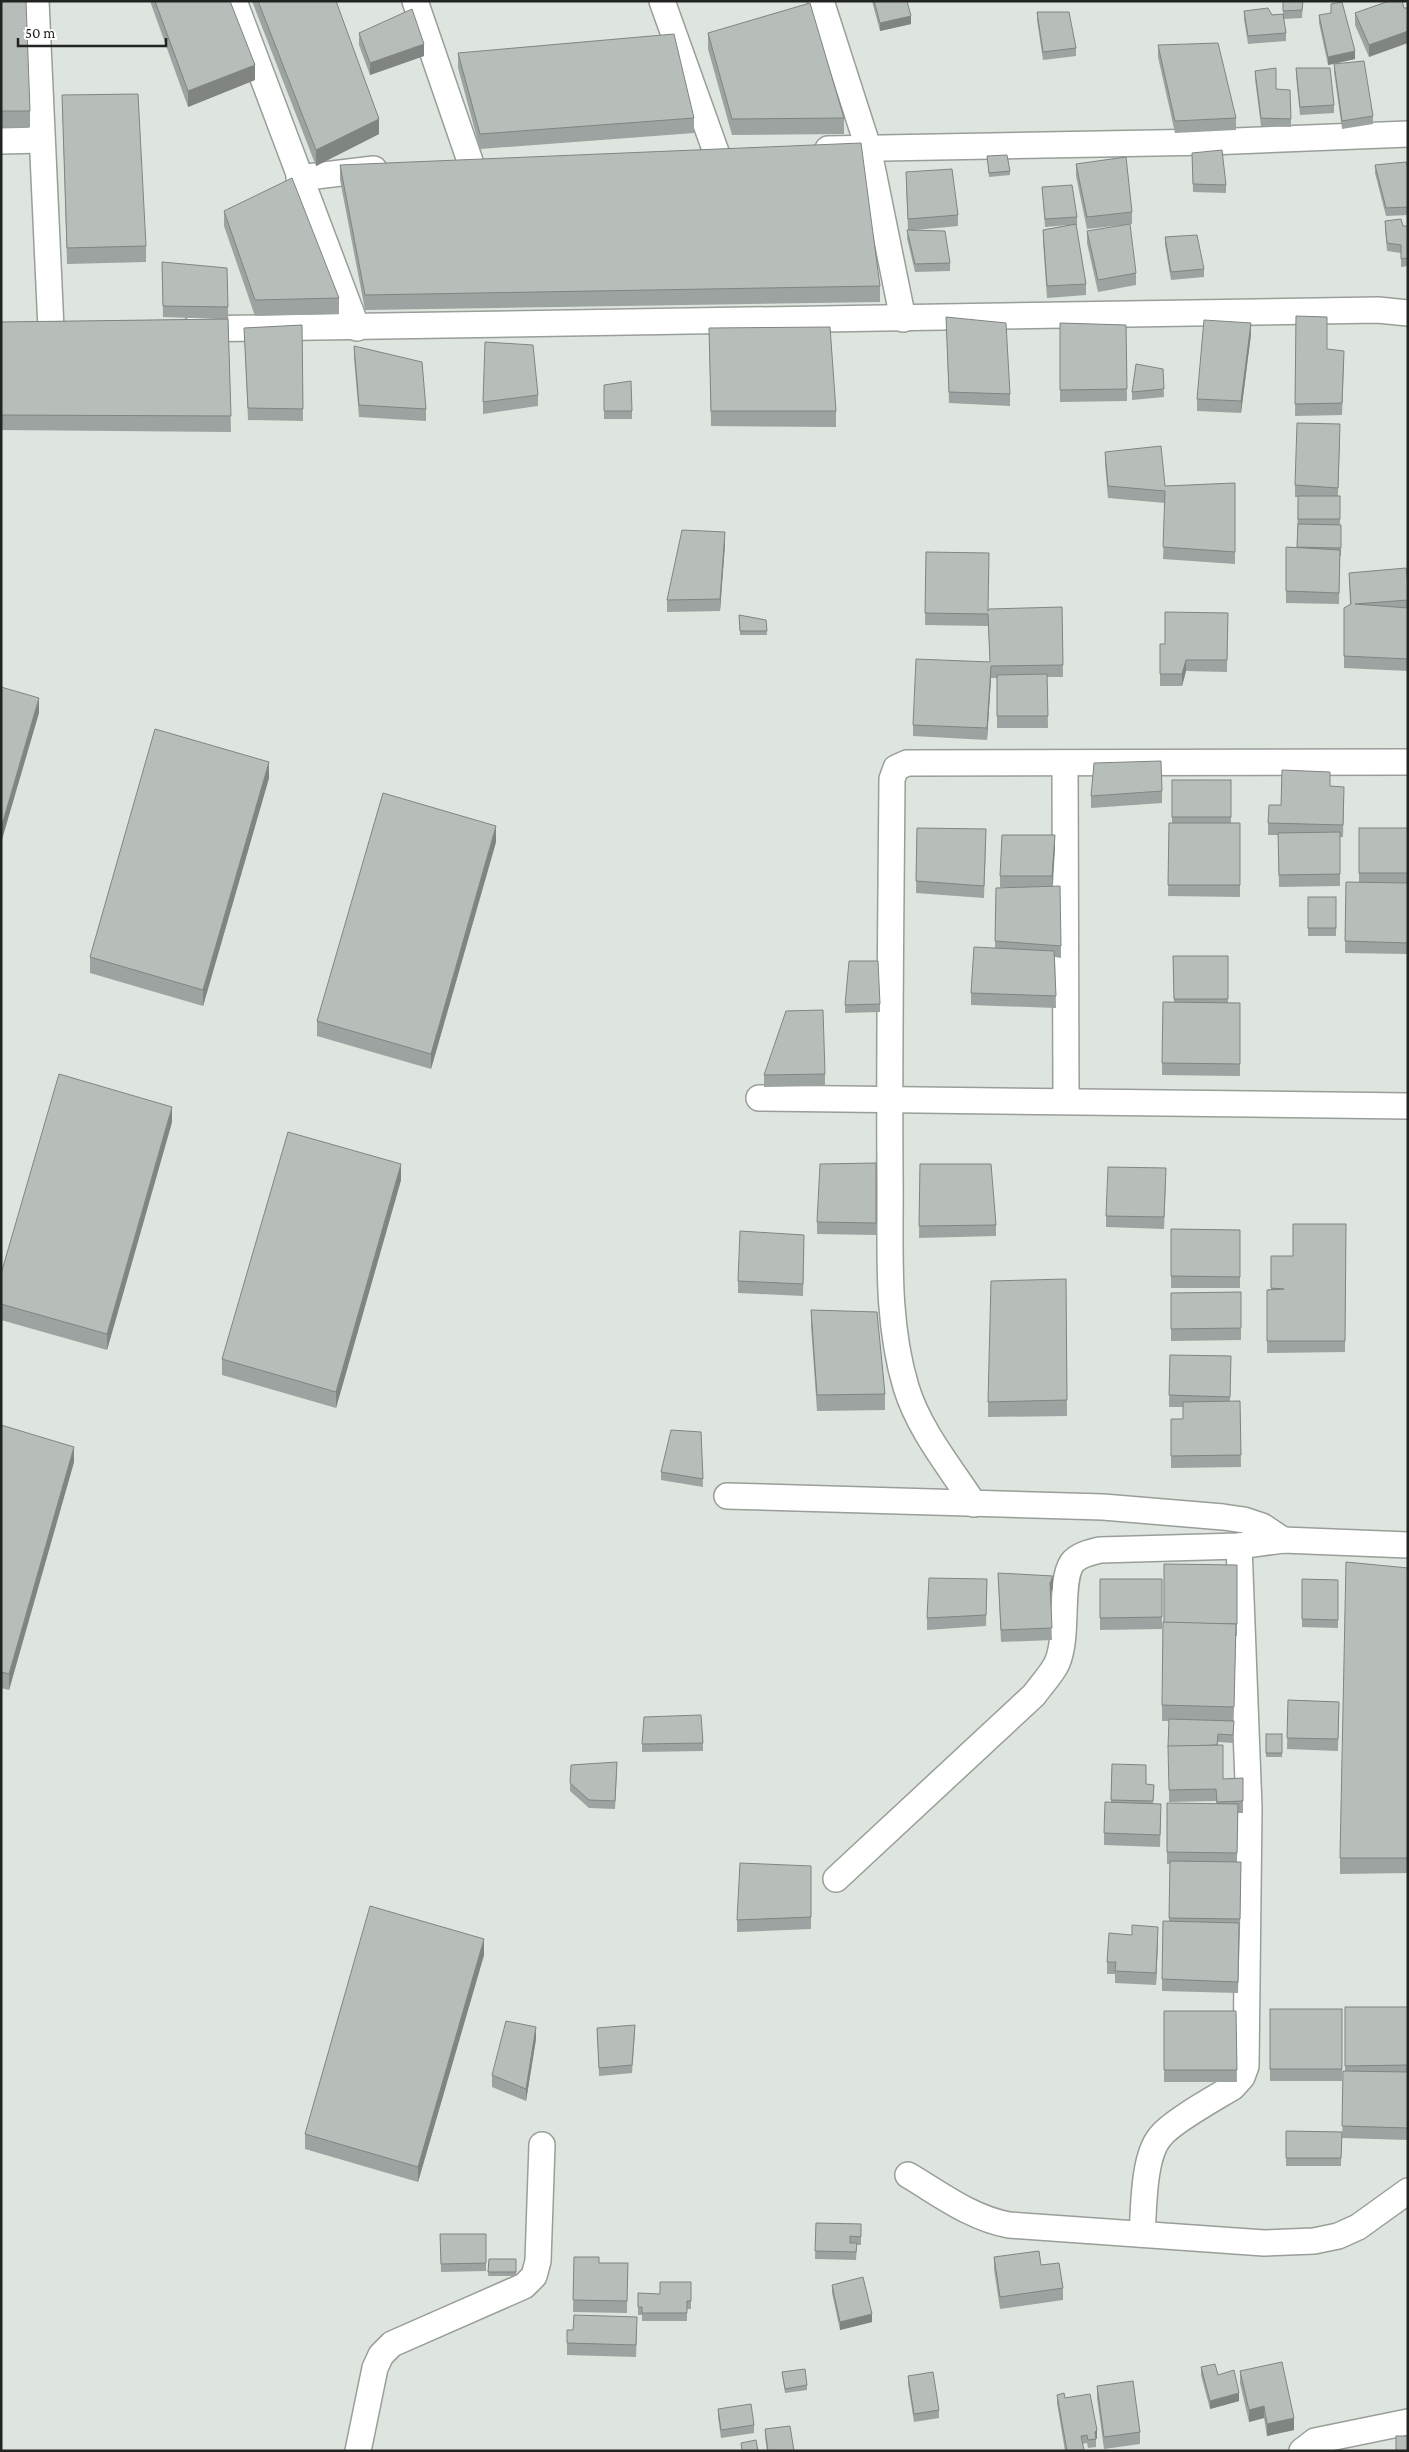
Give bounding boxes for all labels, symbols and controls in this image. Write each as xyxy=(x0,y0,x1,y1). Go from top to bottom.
scale bar xyxy=(18,15,165,47)
text: 50 m xyxy=(25,25,55,41)

